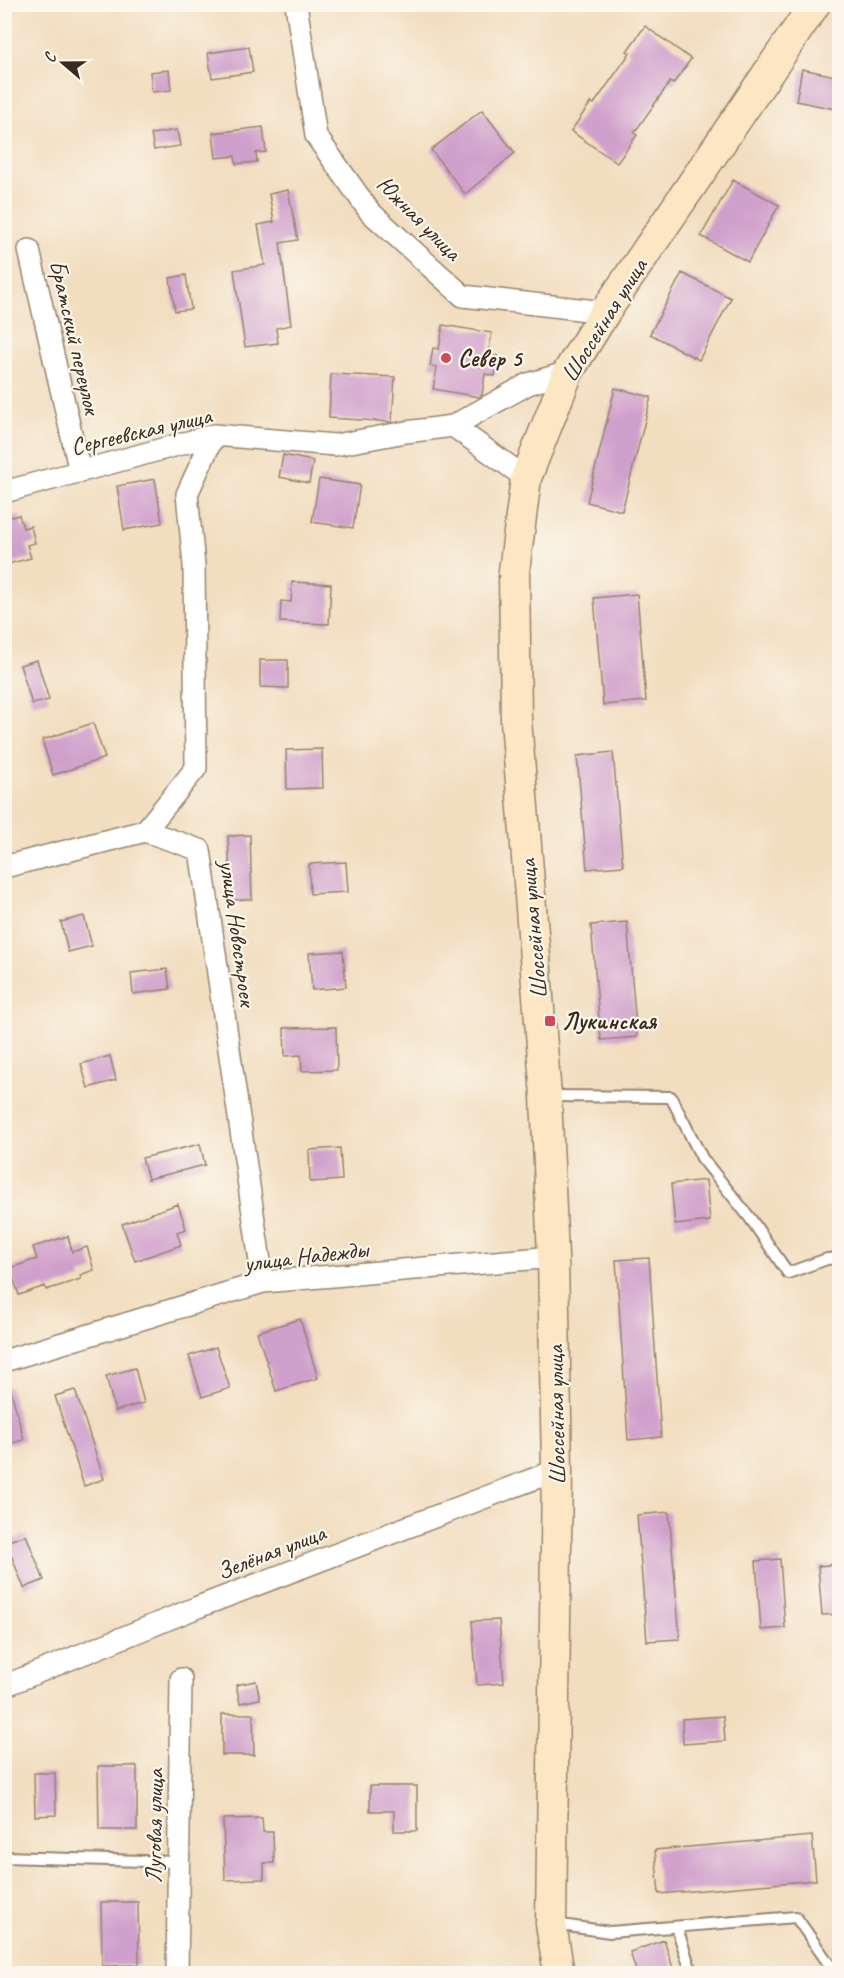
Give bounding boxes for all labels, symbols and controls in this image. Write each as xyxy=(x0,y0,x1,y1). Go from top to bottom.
north arrow xyxy=(33,33,93,93)
text: С xyxy=(39,49,61,65)
street label: Южная улица xyxy=(370,169,469,268)
street label: Шоссейная улица xyxy=(554,252,654,387)
street label: Братский переулок xyxy=(43,257,108,419)
place label: Север 5 xyxy=(458,343,524,373)
marker: Север 5 xyxy=(439,351,453,365)
street label: Сергеевская улица xyxy=(68,400,216,462)
street label: улица Новостроек xyxy=(213,856,263,1010)
street label: Шоссейная улица xyxy=(512,857,554,1000)
place label: Лукинская xyxy=(562,1006,657,1036)
marker: Лукинская xyxy=(543,1014,557,1028)
street label: улица Надежды xyxy=(240,1233,372,1279)
street label: Шоссейная улица xyxy=(540,1344,572,1485)
street label: Зелёная улица xyxy=(212,1517,331,1586)
street label: Луговая улица xyxy=(138,1767,170,1883)

